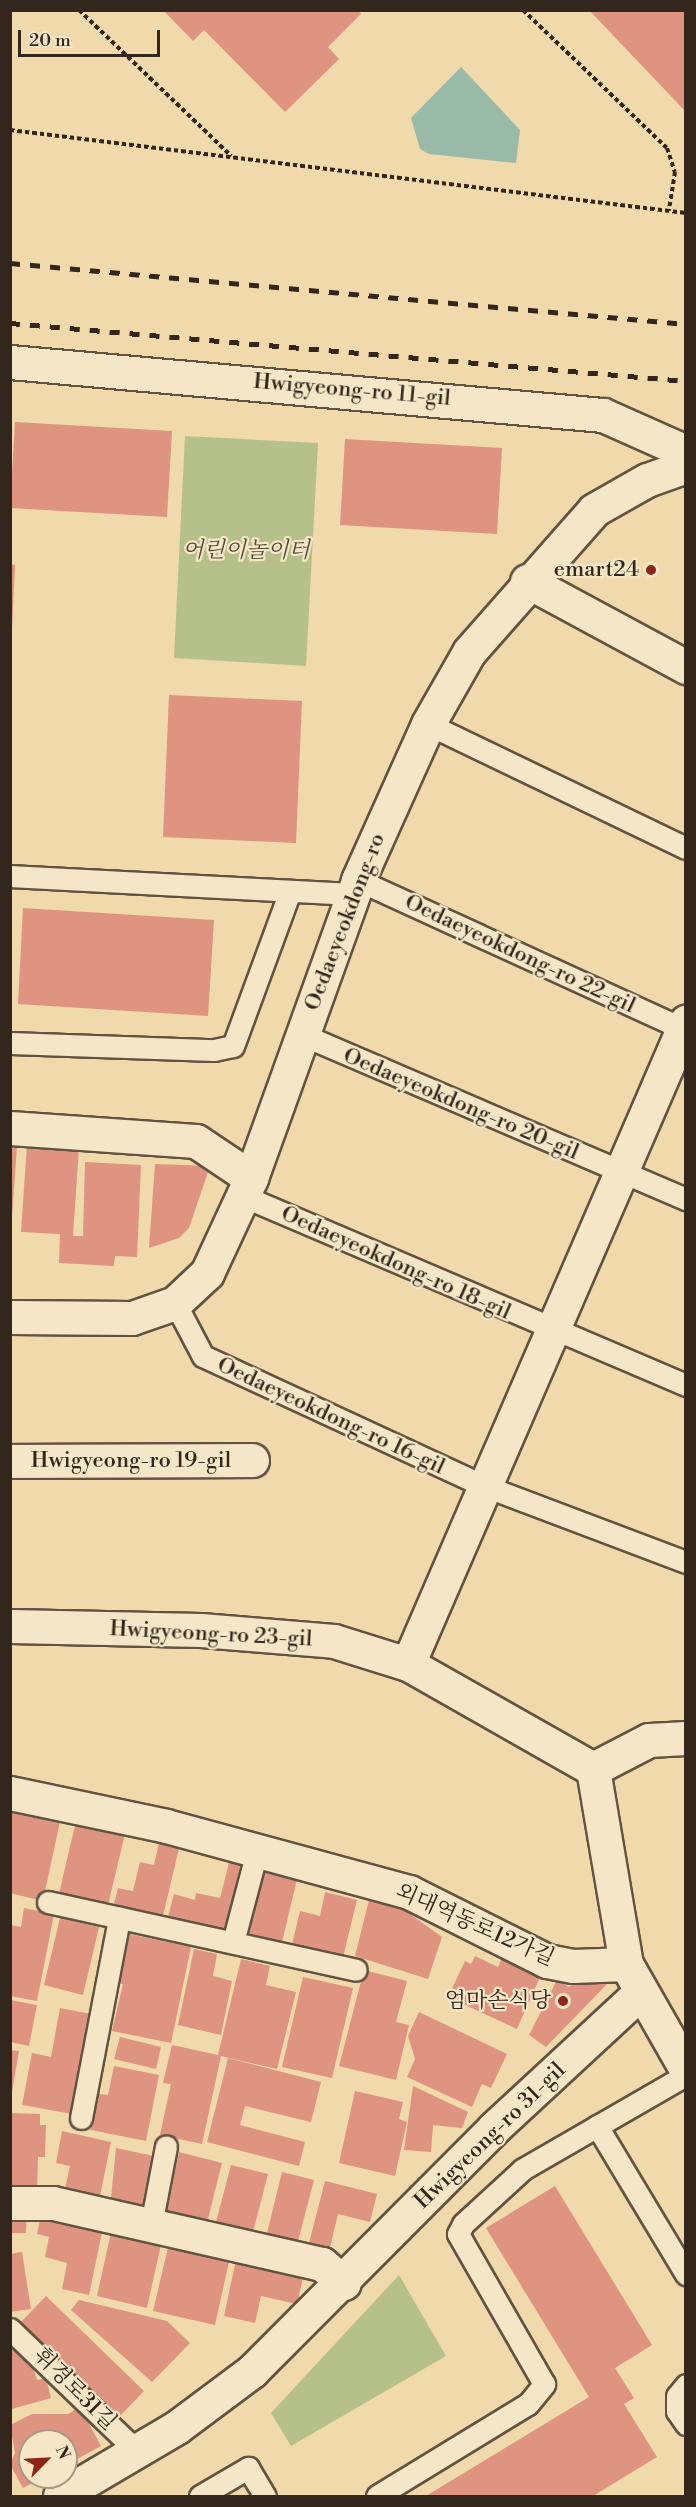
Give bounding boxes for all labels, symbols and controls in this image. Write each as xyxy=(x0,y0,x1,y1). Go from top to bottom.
scale bar xyxy=(21,18,164,56)
text: 20 m xyxy=(29,29,71,52)
street label: Hwigyeong-ro 11-gil xyxy=(252,368,452,412)
park label: 어린이놀이터 xyxy=(182,538,310,564)
place label: emart24 xyxy=(554,557,639,583)
marker: emart24 xyxy=(644,563,658,577)
street label: Oedaeyeokdong-ro xyxy=(299,830,391,1014)
street label: Oedaeyeokdong-ro 22-gil xyxy=(401,889,639,1019)
street label: Oedaeyeokdong-ro 20-gil xyxy=(339,1042,583,1166)
street label: Oedaeyeokdong-ro 18-gil xyxy=(277,1200,515,1326)
street label: Oedaeyeokdong-ro 16-gil xyxy=(213,1352,449,1480)
street label: Hwigyeong-ro 19-gil xyxy=(31,1448,231,1474)
street label: Hwigyeong-ro 23-gil xyxy=(109,1616,313,1652)
street label: 외대역동로12가길 xyxy=(391,1878,559,1972)
place label: 엄마손식당 xyxy=(445,1988,551,2014)
marker: 엄마손식당 xyxy=(556,1994,570,2008)
street label: Hwigyeong-ro 31-gil xyxy=(409,2057,571,2215)
street label: 휘경로31길 xyxy=(28,2342,122,2436)
north arrow xyxy=(18,2429,78,2489)
text: N xyxy=(51,2443,74,2462)

